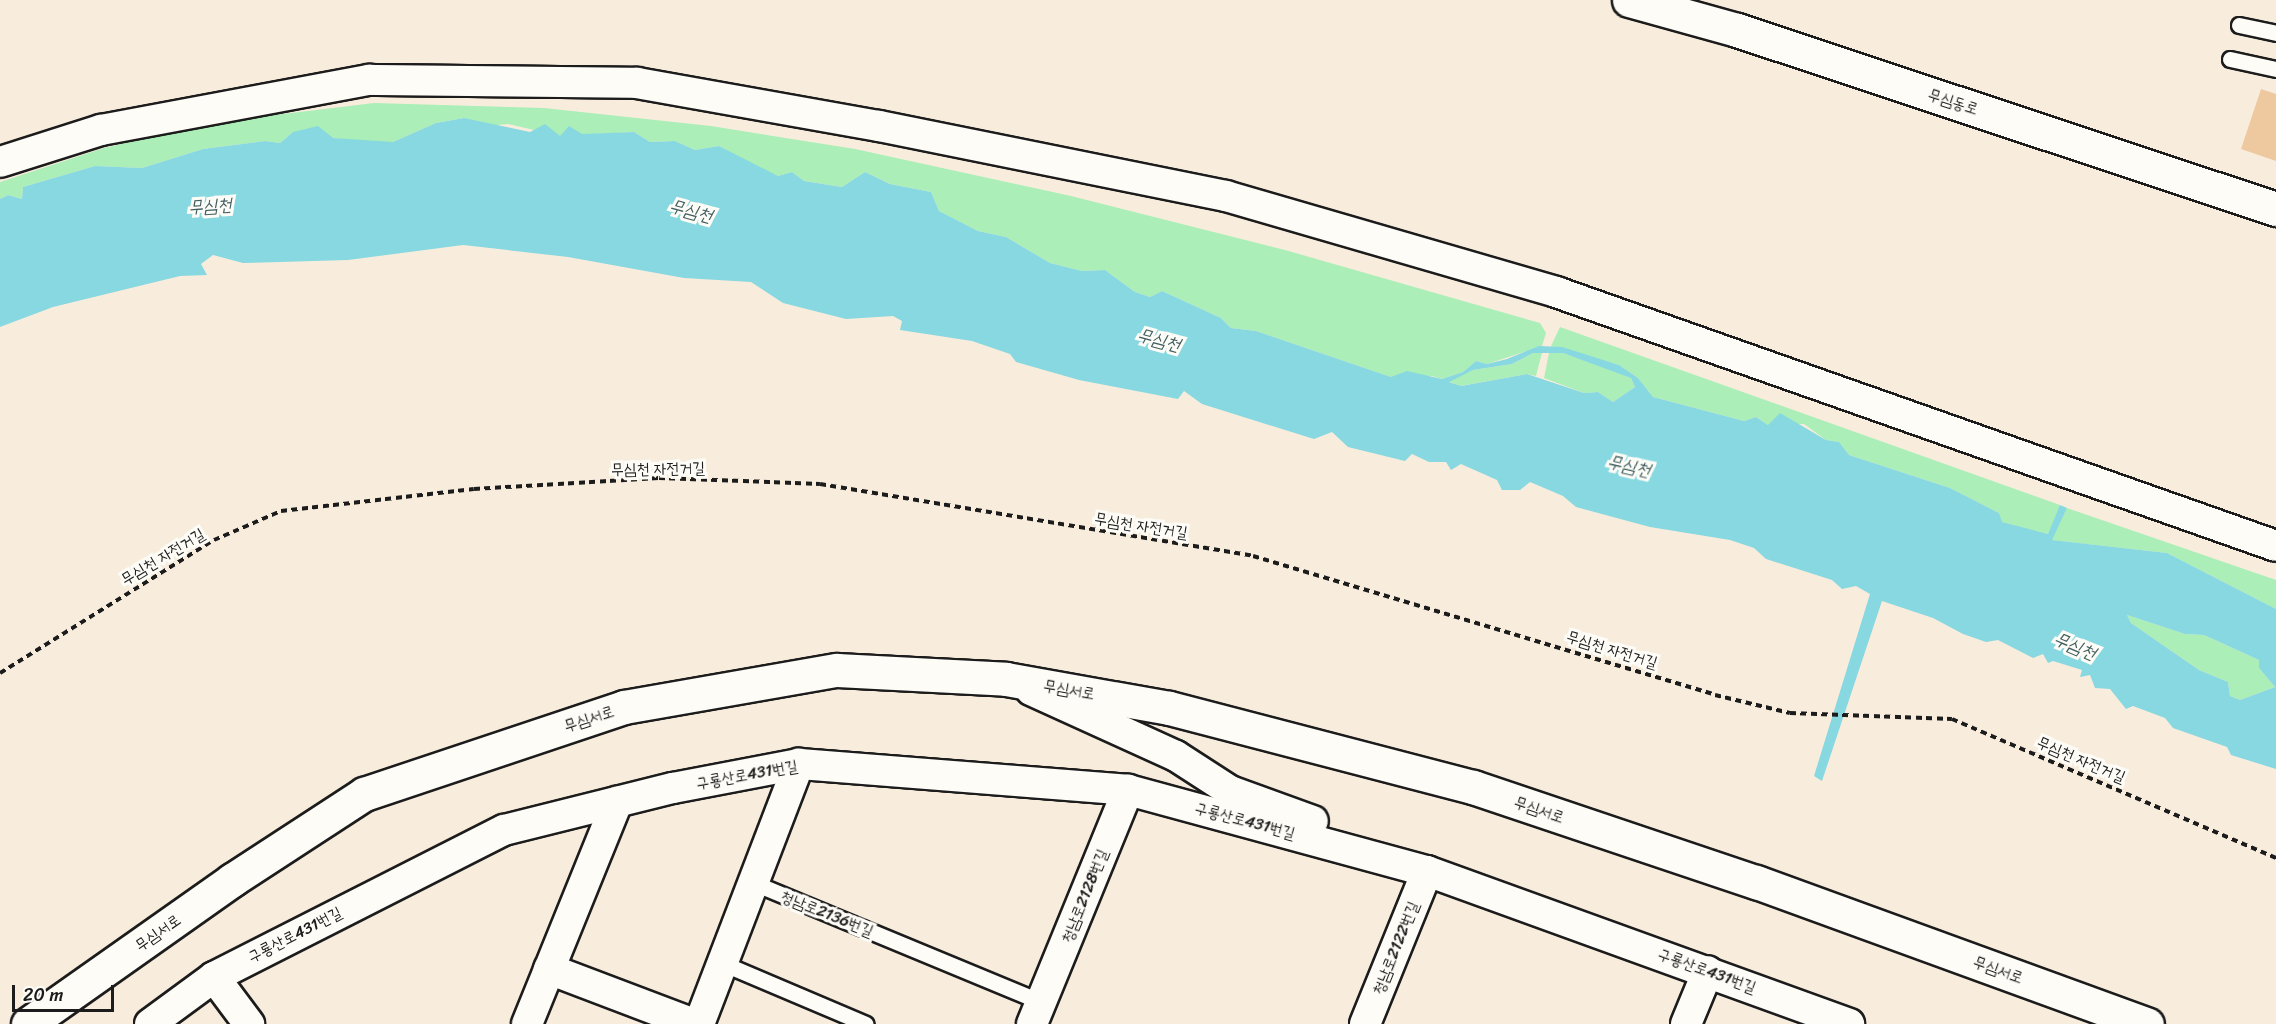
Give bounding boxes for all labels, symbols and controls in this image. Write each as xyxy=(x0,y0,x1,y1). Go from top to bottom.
street label: 무심동로 xyxy=(1926,85,1980,119)
water label: 무심천 xyxy=(188,194,232,218)
water label: 무심천 xyxy=(667,195,715,227)
water label: 무심천 xyxy=(1135,324,1183,356)
water label: 무심천 xyxy=(1605,451,1653,481)
street label: 무심천 자전거길 xyxy=(611,459,705,479)
street label: 무심천 자전거길 xyxy=(1093,509,1189,543)
street label: 무심천 자전거길 xyxy=(118,524,208,590)
street label: 무심천 자전거길 xyxy=(1564,627,1660,673)
water label: 무심천 xyxy=(2051,628,2099,664)
street label: 무심서로 xyxy=(1042,676,1096,704)
street label: 무심서로 xyxy=(562,702,616,736)
street label: 무심천 자전거길 xyxy=(2034,733,2128,787)
street label: 구룡산로431번길 xyxy=(695,757,799,793)
street label: 무심서로 xyxy=(1512,793,1566,827)
street label: 구룡산로431번길 xyxy=(1193,798,1297,844)
street label: 청남로2128번길 xyxy=(1057,846,1113,946)
street label: 청남로2136번길 xyxy=(778,887,876,941)
street label: 청남로2122번길 xyxy=(1369,899,1423,997)
street label: 구룡산로431번길 xyxy=(245,903,345,967)
street label: 무심서로 xyxy=(131,910,185,956)
street label: 구룡산로431번길 xyxy=(1655,944,1759,998)
street label: 무심서로 xyxy=(1971,952,2025,988)
scale bar xyxy=(15,973,117,1011)
text: 20 m xyxy=(23,979,63,1011)

